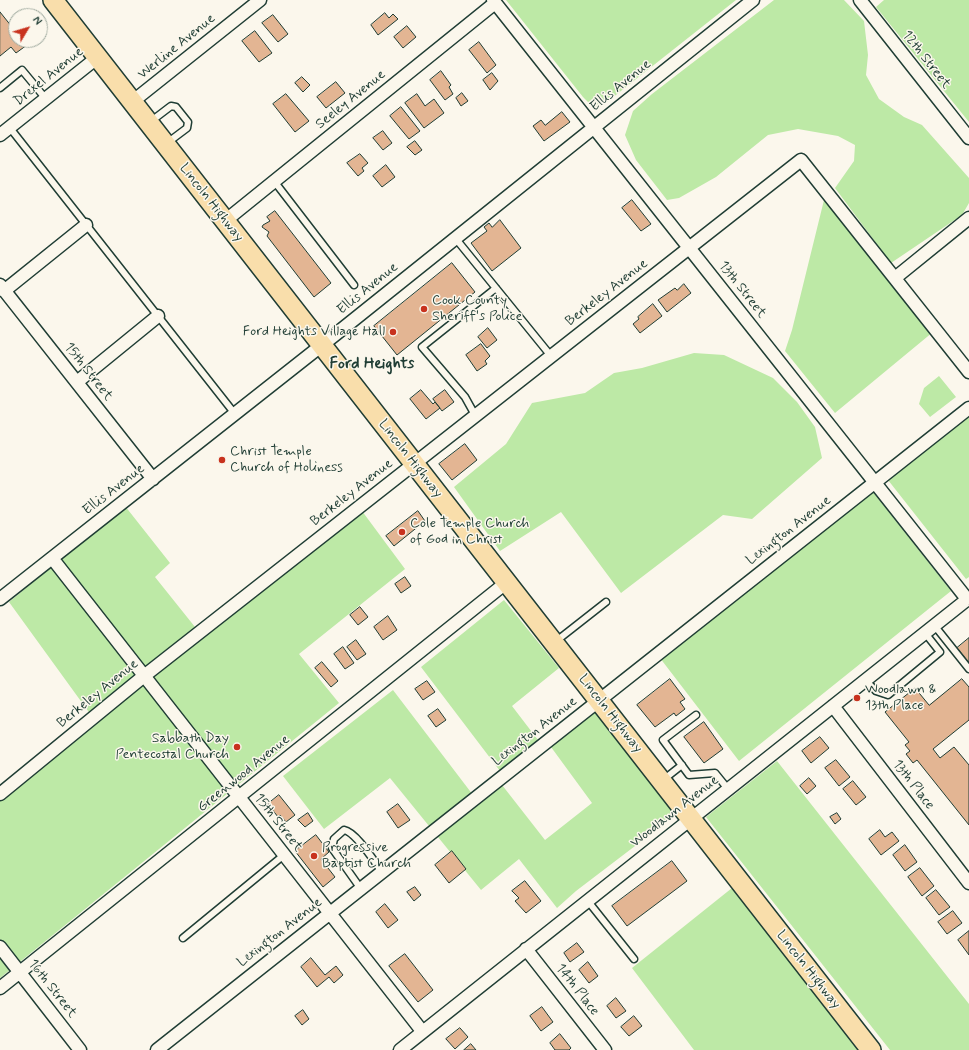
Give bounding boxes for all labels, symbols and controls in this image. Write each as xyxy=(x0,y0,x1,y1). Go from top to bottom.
north arrow xyxy=(8,8,48,48)
street label: Werline Avenue xyxy=(135,11,219,83)
text: N xyxy=(29,14,44,28)
street label: 12th Street xyxy=(898,28,954,92)
street label: Drexel Avenue xyxy=(11,44,87,110)
street label: Ellis Avenue xyxy=(587,56,655,116)
street label: Seeley Avenue xyxy=(313,67,389,133)
street label: Lincoln Highway xyxy=(175,160,247,246)
street label: Berkeley Avenue xyxy=(563,256,651,330)
street label: 13th Street xyxy=(714,258,770,322)
street label: Ellis Avenue xyxy=(334,259,402,319)
place label: Cook County Sheriff's Police xyxy=(432,293,522,326)
marker: Cook County Sheriff's Police xyxy=(419,304,429,314)
place label: Ford Heights Village Hall xyxy=(243,324,385,340)
marker: Ford Heights Village Hall xyxy=(388,327,398,337)
street label: 15th Street xyxy=(60,339,116,405)
district label: Ford Heights xyxy=(330,355,414,375)
street label: Lincoln Highway xyxy=(374,416,446,502)
place label: Christ Temple Church of Holiness xyxy=(230,444,343,476)
marker: Christ Temple Church of Holiness xyxy=(217,455,227,465)
street label: Berkeley Avenue xyxy=(308,456,396,530)
street label: Ellis Avenue xyxy=(80,461,148,519)
street label: Lexington Avenue xyxy=(743,493,835,569)
place label: Cole Temple Church of God in Christ xyxy=(410,516,529,548)
marker: Cole Temple Church of God in Christ xyxy=(397,527,407,537)
street label: Berkeley Avenue xyxy=(54,656,142,732)
street label: Lincoln Highway xyxy=(574,671,646,757)
place label: Woodlawn & 13th Place xyxy=(865,682,937,714)
marker: Woodlawn & 13th Place xyxy=(852,693,862,703)
street label: Lexington Avenue xyxy=(489,694,581,770)
place label: Sabbath Day Pentecostal Church xyxy=(115,731,229,764)
street label: Greenwood Avenue xyxy=(195,732,293,816)
marker: Sabbath Day Pentecostal Church xyxy=(232,742,242,752)
street label: 13th Place xyxy=(888,757,938,813)
street label: Woodlawn Avenue xyxy=(627,772,723,852)
street label: 15th Street xyxy=(250,790,306,856)
place label: Progressive Baptist Church xyxy=(322,840,411,872)
marker: Progressive Baptist Church xyxy=(309,851,319,861)
street label: Lexington Avenue xyxy=(234,895,326,971)
street label: Lincoln Highway xyxy=(772,927,844,1013)
street label: 16th Street xyxy=(24,956,80,1022)
street label: 14th Place xyxy=(552,961,602,1019)

